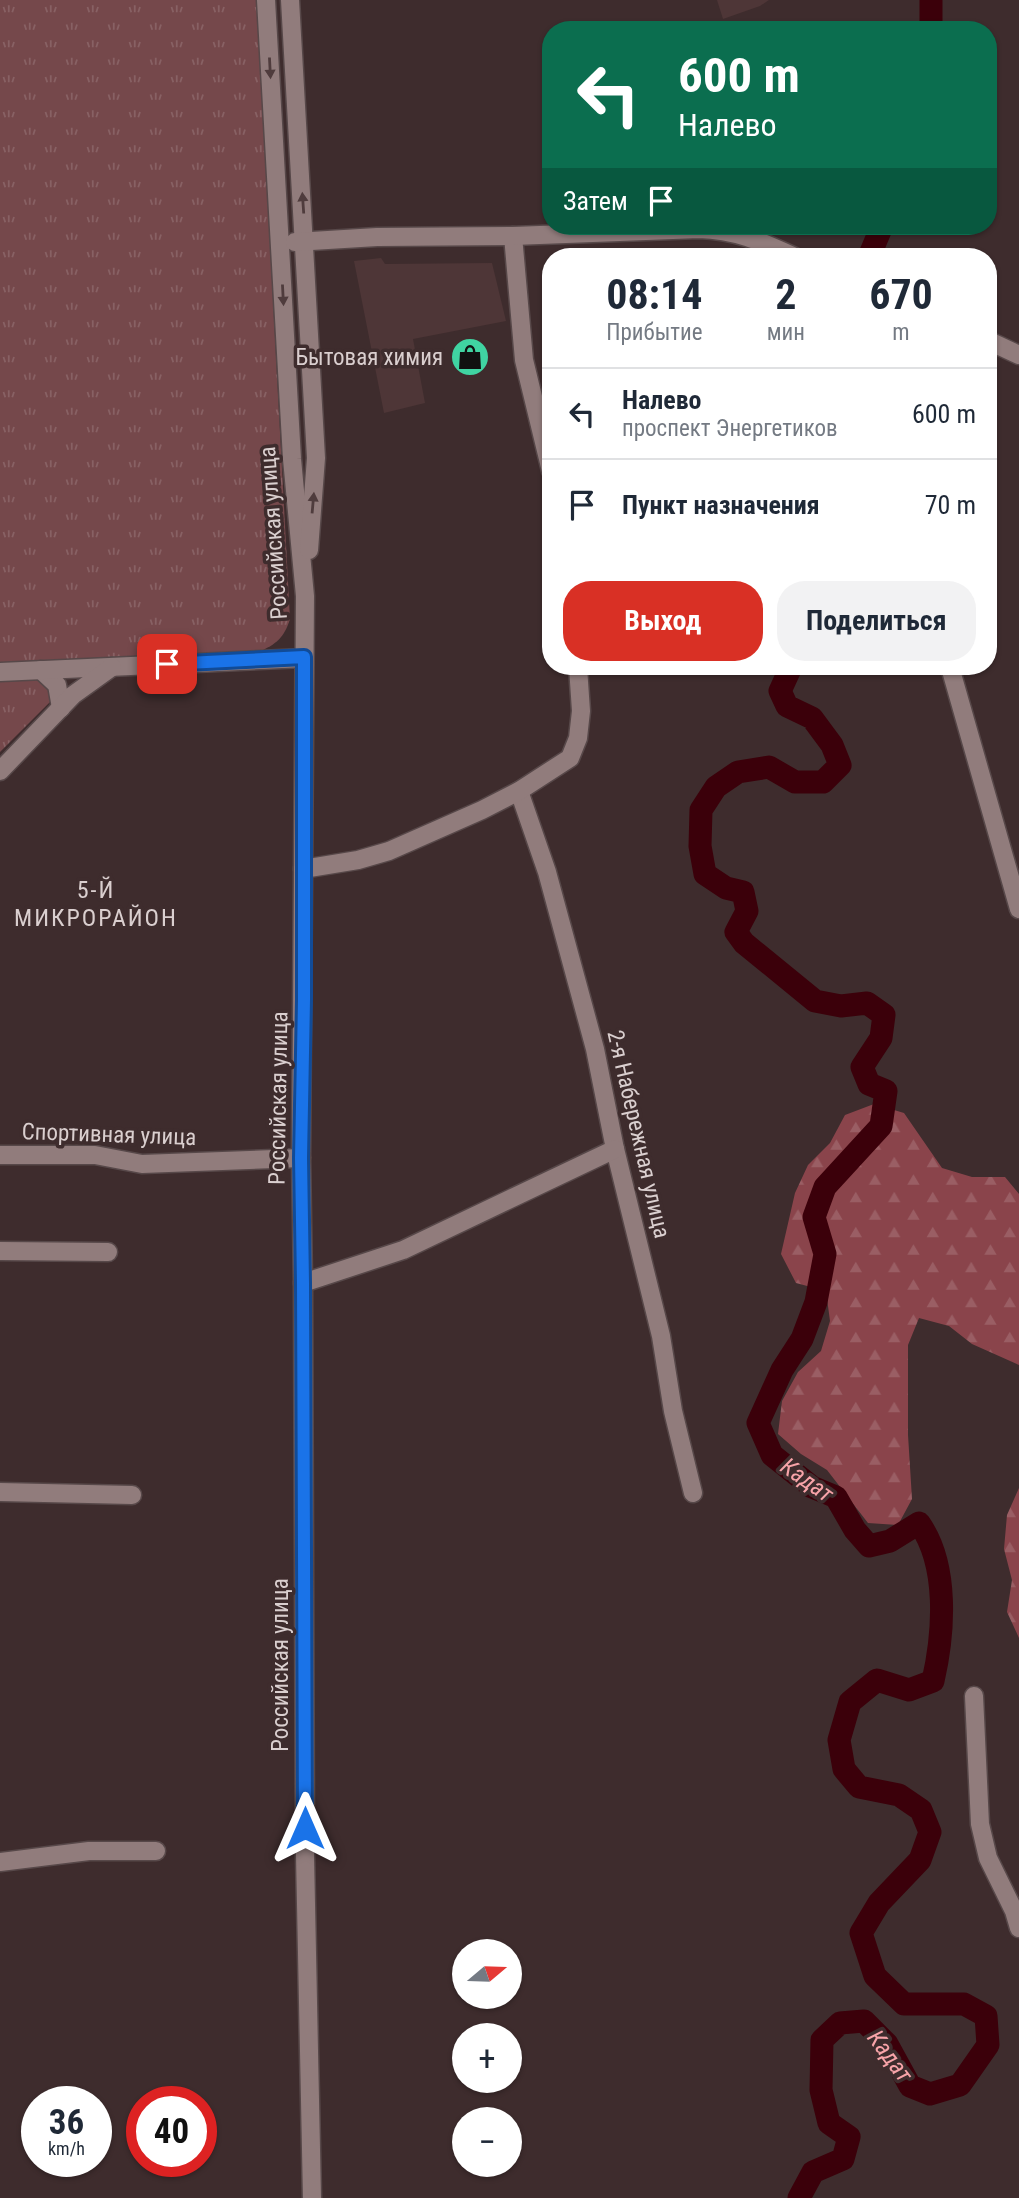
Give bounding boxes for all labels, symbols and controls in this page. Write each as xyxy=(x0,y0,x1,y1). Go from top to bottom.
text: 600 m xyxy=(678,47,800,104)
icon: left xyxy=(563,49,654,140)
one-way arrow xyxy=(265,57,276,79)
text: Налево xyxy=(678,106,777,144)
icon: arrive xyxy=(642,182,680,220)
text: Затем xyxy=(563,186,628,216)
one-way arrow xyxy=(297,191,308,213)
text: 08:14 xyxy=(606,270,703,319)
text: 2 xyxy=(775,270,796,319)
text: 670 xyxy=(869,270,933,319)
one-way arrow xyxy=(278,284,289,306)
text: Прибытие xyxy=(606,319,703,346)
text: мин xyxy=(767,319,805,346)
text: m xyxy=(892,319,910,346)
shop icon: Бытовая химия xyxy=(449,336,491,378)
place label: Бытовая химия xyxy=(295,344,443,371)
text: Налево xyxy=(622,385,702,415)
icon: left xyxy=(563,395,601,433)
text: 600 m xyxy=(912,399,976,429)
text: проспект Энергетиков xyxy=(622,415,838,442)
street label: Российская улица xyxy=(254,445,293,620)
icon: arrive xyxy=(563,486,601,524)
text: Пункт назначения xyxy=(622,490,820,520)
text: 70 m xyxy=(925,490,976,520)
one-way arrow xyxy=(308,492,319,514)
button: Выход xyxy=(563,581,763,661)
button: Поделиться xyxy=(777,581,976,661)
pin xyxy=(137,634,197,694)
icon: arrive xyxy=(148,645,186,683)
district label: 5-Й МИКРОРАЙОН xyxy=(14,876,178,932)
street label: Российская улица xyxy=(263,1011,294,1185)
street label: 2-я Набережная улица xyxy=(601,1027,676,1241)
street label: Спортивная улица xyxy=(21,1118,197,1151)
water label: Кадат xyxy=(775,1452,840,1509)
street label: Российская улица xyxy=(267,1578,294,1752)
position arrow xyxy=(268,1791,342,1865)
north arrow xyxy=(452,1939,522,2009)
map controls xyxy=(452,1939,522,2177)
button: + xyxy=(452,2023,522,2093)
water label: Кадат xyxy=(861,2025,919,2088)
speed limit sign: 40 xyxy=(126,2086,217,2177)
text: 36 xyxy=(49,2102,84,2143)
button: − xyxy=(452,2107,522,2177)
text: km/h xyxy=(48,2138,85,2159)

